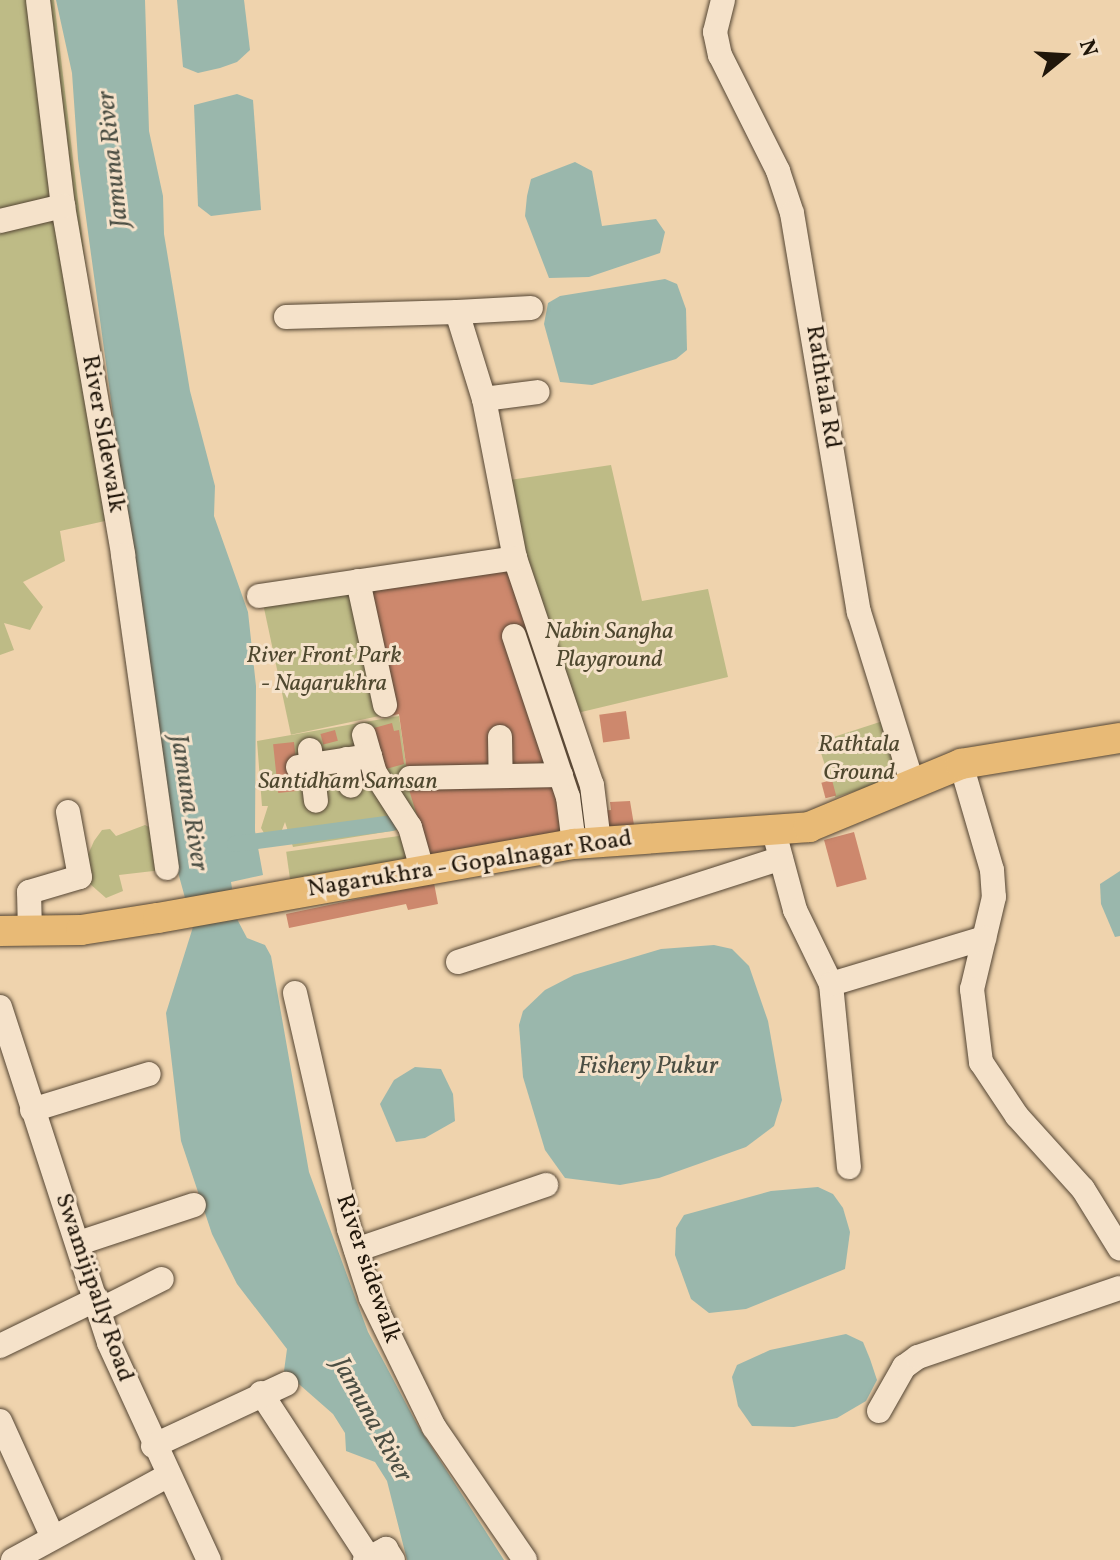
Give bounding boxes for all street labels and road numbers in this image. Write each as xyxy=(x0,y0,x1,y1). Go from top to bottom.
street label: Rathtala Rd xyxy=(798,323,846,451)
street label: River SIdewalk xyxy=(74,353,130,515)
street label: Nagarukhra - Gopalnagar Road xyxy=(305,825,635,905)
street label: Swamijipally Road xyxy=(47,1190,139,1386)
street label: River sidewalk xyxy=(328,1191,406,1347)

